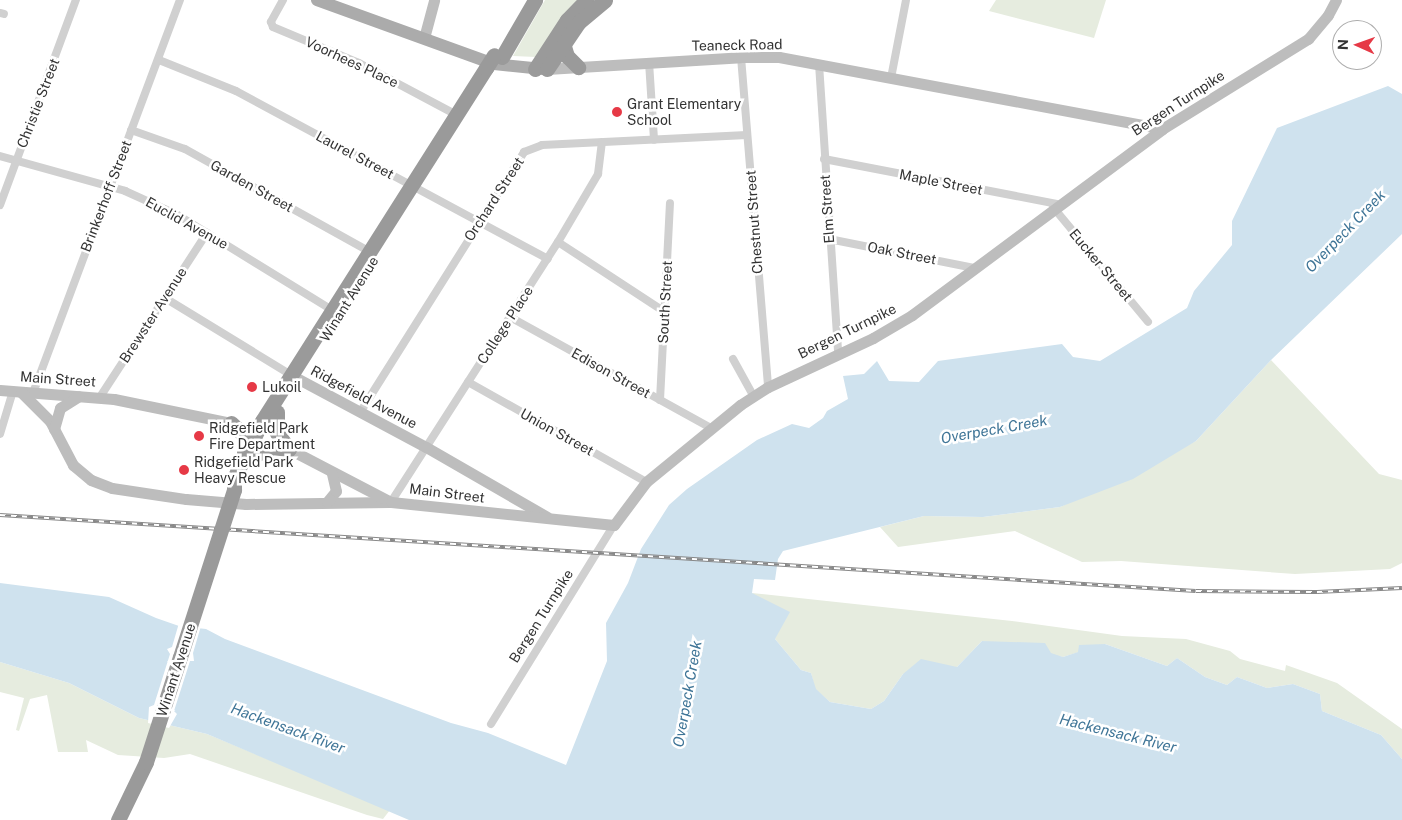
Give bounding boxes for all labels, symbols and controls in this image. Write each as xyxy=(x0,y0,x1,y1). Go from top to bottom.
north arrow xyxy=(1332,20,1382,70)
street label: Voorhees Place xyxy=(303,33,401,91)
street label: Teaneck Road xyxy=(691,36,783,54)
text: N xyxy=(1335,39,1351,50)
street label: Christie Street xyxy=(13,56,63,150)
street label: Bergen Turnpike xyxy=(1128,67,1228,139)
place label: Grant Elementary School xyxy=(627,96,741,128)
marker: Grant Elementary School xyxy=(611,106,623,118)
street label: Laurel Street xyxy=(313,127,397,183)
street label: Brinkerhoff Street xyxy=(77,138,135,254)
street label: Orchard Street xyxy=(461,154,527,244)
street label: Garden Street xyxy=(208,156,296,216)
street label: Maple Street xyxy=(898,166,984,198)
street label: Chestnut Street xyxy=(742,170,766,274)
street label: Elm Street xyxy=(816,174,838,244)
water label: Overpeck Creek xyxy=(1301,186,1389,276)
street label: Euclid Avenue xyxy=(143,193,231,253)
street label: Eucker Street xyxy=(1066,225,1136,305)
street label: Oak Street xyxy=(866,238,938,268)
street label: Winant Avenue xyxy=(316,253,382,345)
street label: South Street xyxy=(654,260,676,344)
street label: Brewster Avenue xyxy=(116,264,190,366)
street label: College Place xyxy=(474,283,536,367)
street label: Bergen Turnpike xyxy=(795,300,899,362)
street label: Edison Street xyxy=(568,344,654,402)
street label: Ridgefield Avenue xyxy=(308,362,420,432)
street label: Main Street xyxy=(19,368,97,390)
place label: Lukoil xyxy=(262,379,302,395)
marker: Lukoil xyxy=(246,381,258,393)
street label: Union Street xyxy=(517,405,597,459)
water label: Overpeck Creek xyxy=(939,411,1049,447)
place label: Ridgefield Park Fire Department xyxy=(209,420,315,452)
marker: Ridgefield Park Fire Department xyxy=(193,430,205,442)
place label: Ridgefield Park Heavy Rescue xyxy=(194,454,294,487)
marker: Ridgefield Park Heavy Rescue xyxy=(178,464,190,476)
street label: Main Street xyxy=(408,480,486,506)
street label: Bergen Turnpike xyxy=(505,566,577,666)
street label: Winant Avenue xyxy=(153,621,199,719)
water label: Overpeck Creek xyxy=(669,639,705,749)
water label: Hackensack River xyxy=(228,699,348,757)
water label: Hackensack River xyxy=(1058,710,1178,756)

